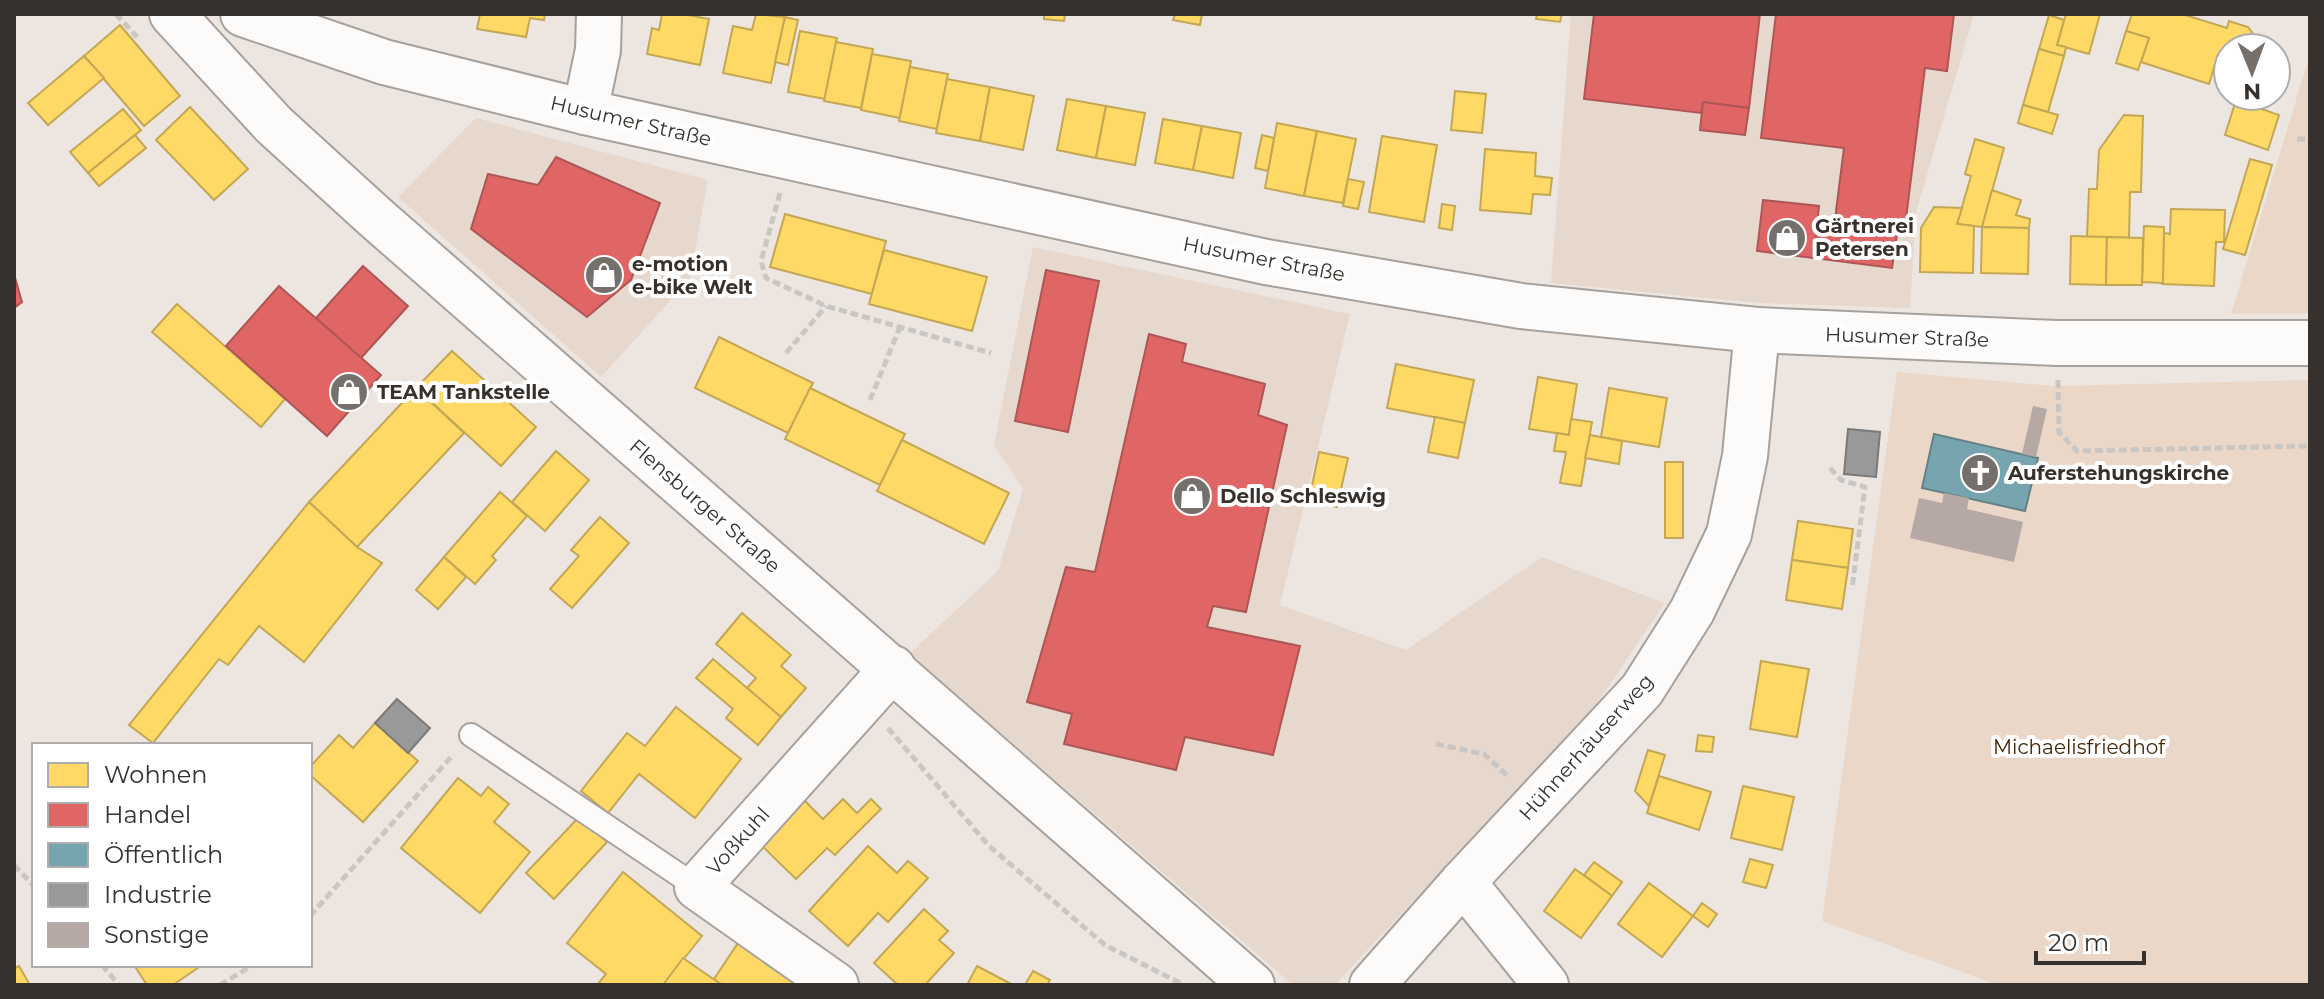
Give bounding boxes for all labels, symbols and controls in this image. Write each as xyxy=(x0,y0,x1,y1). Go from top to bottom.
north arrow xyxy=(2212,32,2292,112)
text: N xyxy=(2243,78,2261,105)
street label: Husumer Straße xyxy=(548,91,714,151)
place label: Gärtnerei Petersen xyxy=(1815,214,1914,261)
shop icon: Gärtnerei Petersen xyxy=(1766,217,1808,259)
street label: Husumer Straße xyxy=(1181,232,1347,286)
place label: e-motion e-bike Welt xyxy=(632,252,753,299)
shop icon: e-motion e-bike Welt xyxy=(583,254,625,296)
street label: Husumer Straße xyxy=(1824,322,1990,352)
shop icon: TEAM Tankstelle xyxy=(328,371,370,413)
place label: TEAM Tankstelle xyxy=(377,380,550,404)
street label: Flensburger Straße xyxy=(625,434,785,578)
church icon: Auferstehungskirche xyxy=(1959,452,2001,494)
place label: Auferstehungskirche xyxy=(2007,461,2229,485)
shop icon: Dello Schleswig xyxy=(1171,475,1213,517)
place label: Dello Schleswig xyxy=(1220,484,1386,508)
street label: Hühnerhäuserweg xyxy=(1514,669,1658,825)
park label: Michaelisfriedhof xyxy=(1993,735,2166,759)
legend xyxy=(32,743,312,967)
text: Wohnen xyxy=(104,760,208,789)
text: Handel xyxy=(104,800,191,829)
street label: Voßkuhl xyxy=(701,802,775,880)
text: Öffentlich xyxy=(104,840,223,869)
text: Industrie xyxy=(104,880,212,909)
scale bar xyxy=(2036,915,2144,965)
text: Sonstige xyxy=(104,920,209,949)
text: 20 m xyxy=(2048,928,2109,957)

